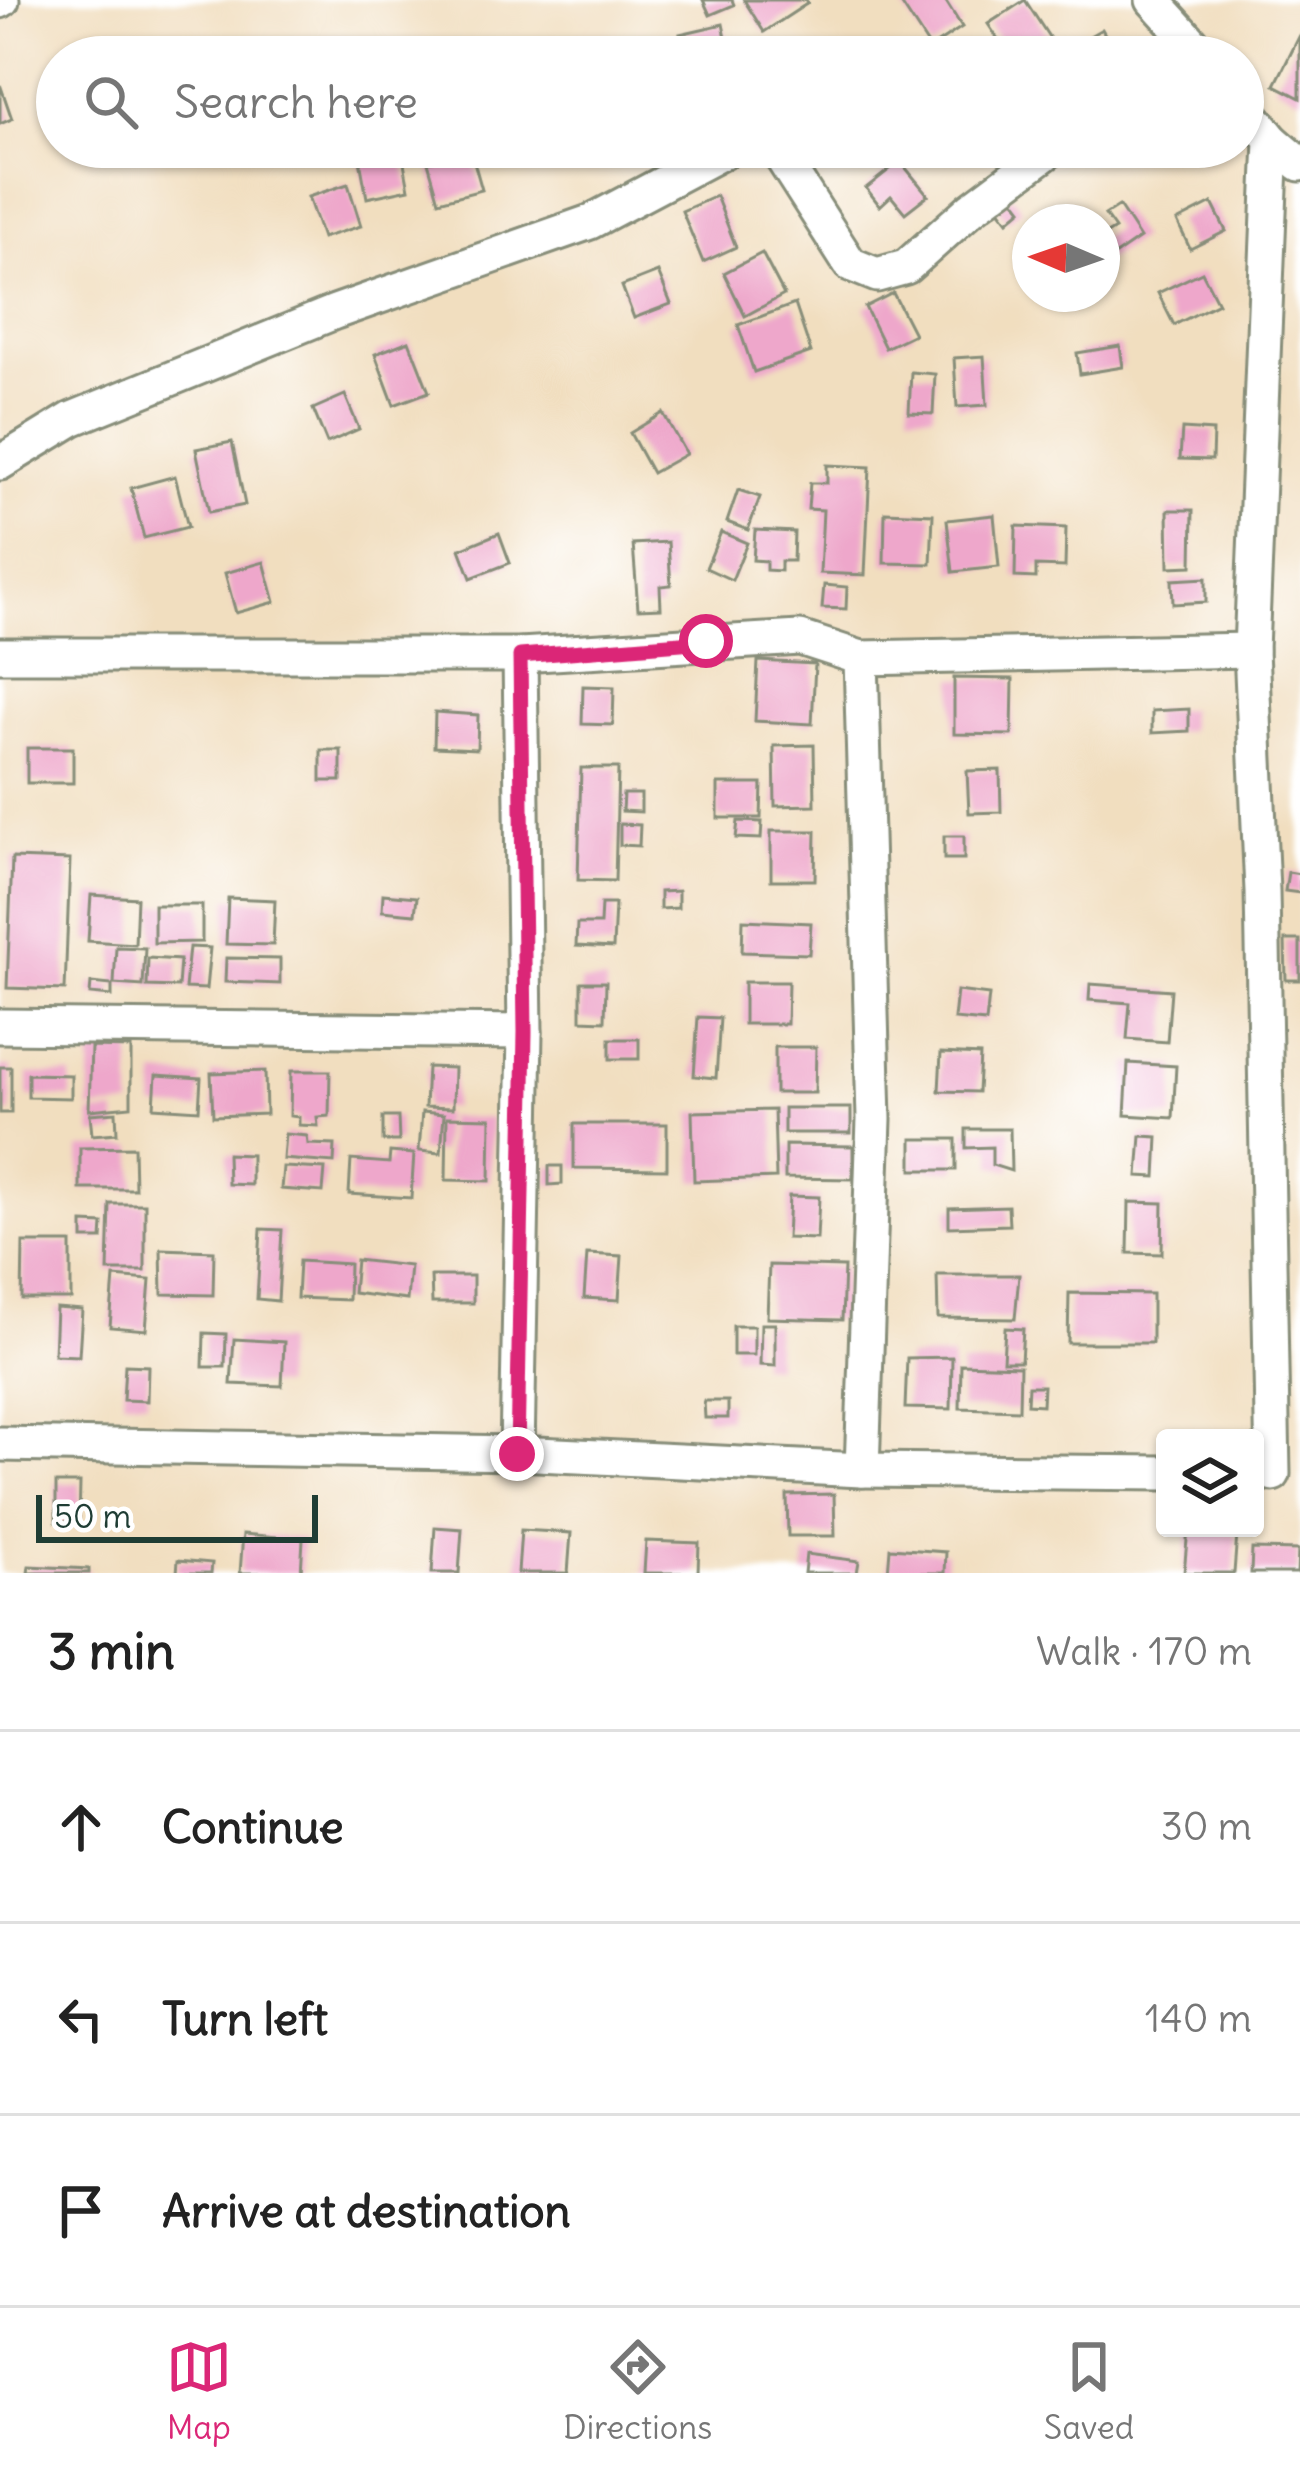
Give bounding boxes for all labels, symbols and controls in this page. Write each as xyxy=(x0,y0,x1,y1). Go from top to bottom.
search box xyxy=(36,36,1264,168)
icon: search xyxy=(78,69,144,135)
text: Search here xyxy=(174,74,418,130)
north arrow xyxy=(1012,204,1120,312)
route start xyxy=(679,614,733,668)
route end xyxy=(490,1427,544,1481)
map controls xyxy=(1156,1429,1264,1537)
button: layers xyxy=(1156,1429,1264,1537)
scale bar xyxy=(36,1489,318,1542)
text: 50 m xyxy=(54,1495,131,1537)
text: 3 min xyxy=(48,1619,175,1683)
text: Walk · 170 m xyxy=(1036,1627,1252,1676)
icon: ahead xyxy=(48,1794,114,1860)
text: Continue xyxy=(162,1799,344,1855)
text: 30 m xyxy=(1161,1802,1252,1851)
icon: left xyxy=(48,1986,114,2052)
text: Turn left xyxy=(162,1991,328,2047)
text: 140 m xyxy=(1145,1994,1252,2043)
icon: arrive xyxy=(48,2178,114,2244)
text: Arrive at destination xyxy=(162,2183,571,2239)
tab: Map xyxy=(166,2334,232,2448)
tab: Directions xyxy=(563,2334,712,2448)
tab: Saved xyxy=(1044,2334,1134,2448)

